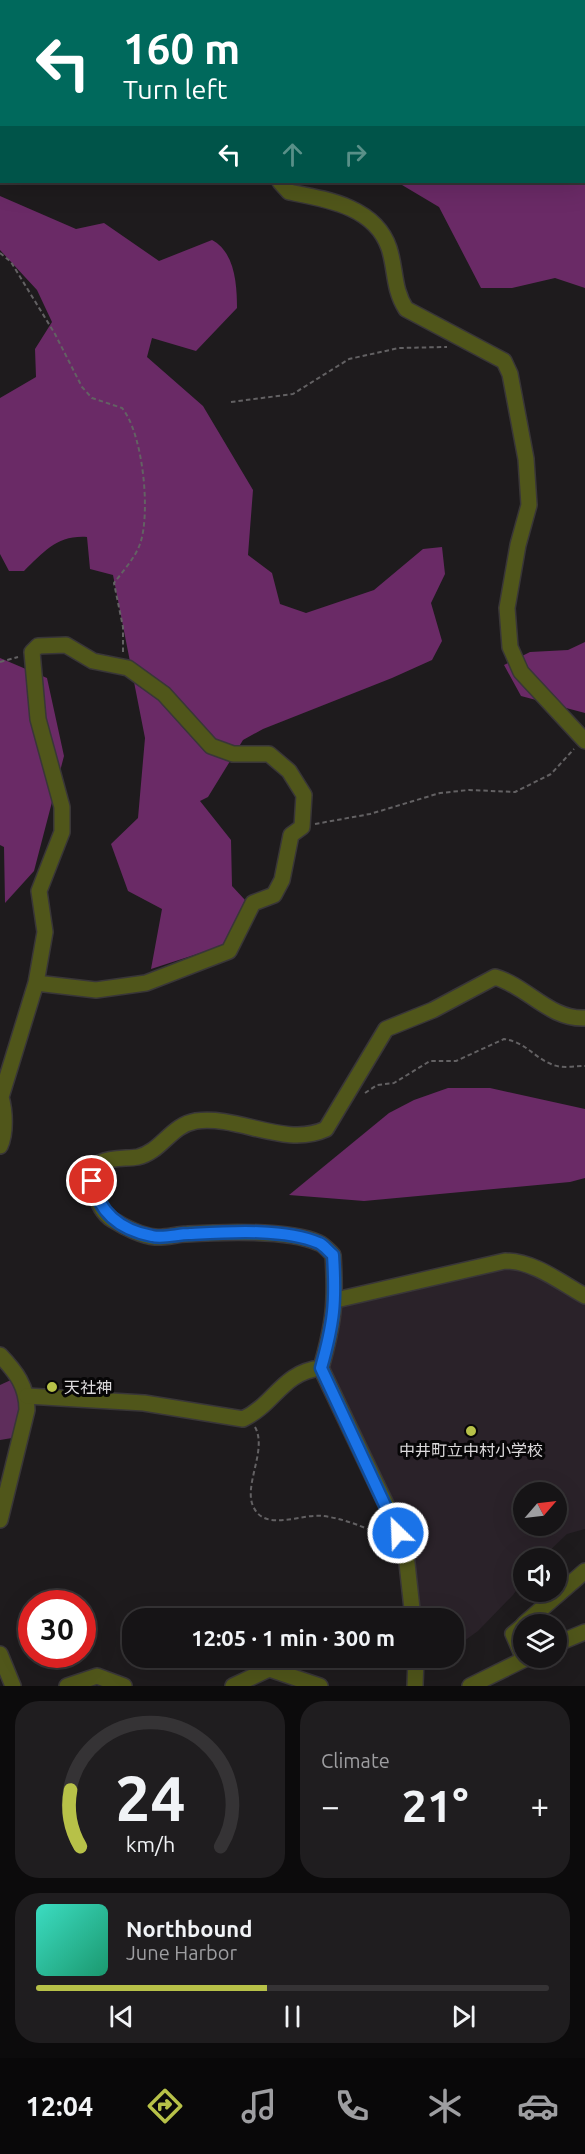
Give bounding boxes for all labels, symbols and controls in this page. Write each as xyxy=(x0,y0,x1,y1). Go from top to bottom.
icon: left xyxy=(24,24,102,102)
text: 160 m xyxy=(123,25,240,72)
text: Turn left xyxy=(123,74,227,104)
icon: left xyxy=(213,138,246,171)
icon: ahead xyxy=(276,138,309,171)
icon: right xyxy=(339,138,372,171)
pin xyxy=(66,1155,117,1206)
icon: arrive xyxy=(75,1164,108,1197)
place label: 天社神 xyxy=(64,1378,112,1396)
marker: 天社神 xyxy=(45,1380,59,1394)
marker: 中井町立中村小学校 xyxy=(464,1424,478,1438)
place label: 中井町立中村小学校 xyxy=(399,1441,543,1459)
north arrow xyxy=(513,1482,567,1536)
map controls xyxy=(513,1482,567,1668)
position arrow xyxy=(366,1501,430,1565)
button: sound xyxy=(513,1548,567,1602)
speed limit sign: 30 xyxy=(18,1590,96,1668)
button: layers xyxy=(513,1614,567,1668)
text: 12:05 · 1 min · 300 m xyxy=(191,1625,395,1650)
text: Climate xyxy=(321,1749,390,1772)
text: 24 xyxy=(115,1763,185,1833)
text: 21° xyxy=(402,1780,468,1831)
text: − xyxy=(321,1787,340,1824)
text: + xyxy=(530,1787,549,1824)
text: km/h xyxy=(125,1832,175,1856)
text: Northbound xyxy=(126,1916,252,1941)
text: June Harbor xyxy=(126,1941,237,1964)
icon: previous xyxy=(105,2000,138,2033)
icon: pause xyxy=(276,2000,309,2033)
icon: next xyxy=(447,2000,480,2033)
icon: directions xyxy=(144,2085,186,2127)
icon: music xyxy=(238,2085,280,2127)
icon: phone xyxy=(331,2085,373,2127)
icon: climate xyxy=(424,2085,466,2127)
icon: car xyxy=(517,2085,559,2127)
text: 12:04 xyxy=(26,2091,93,2121)

